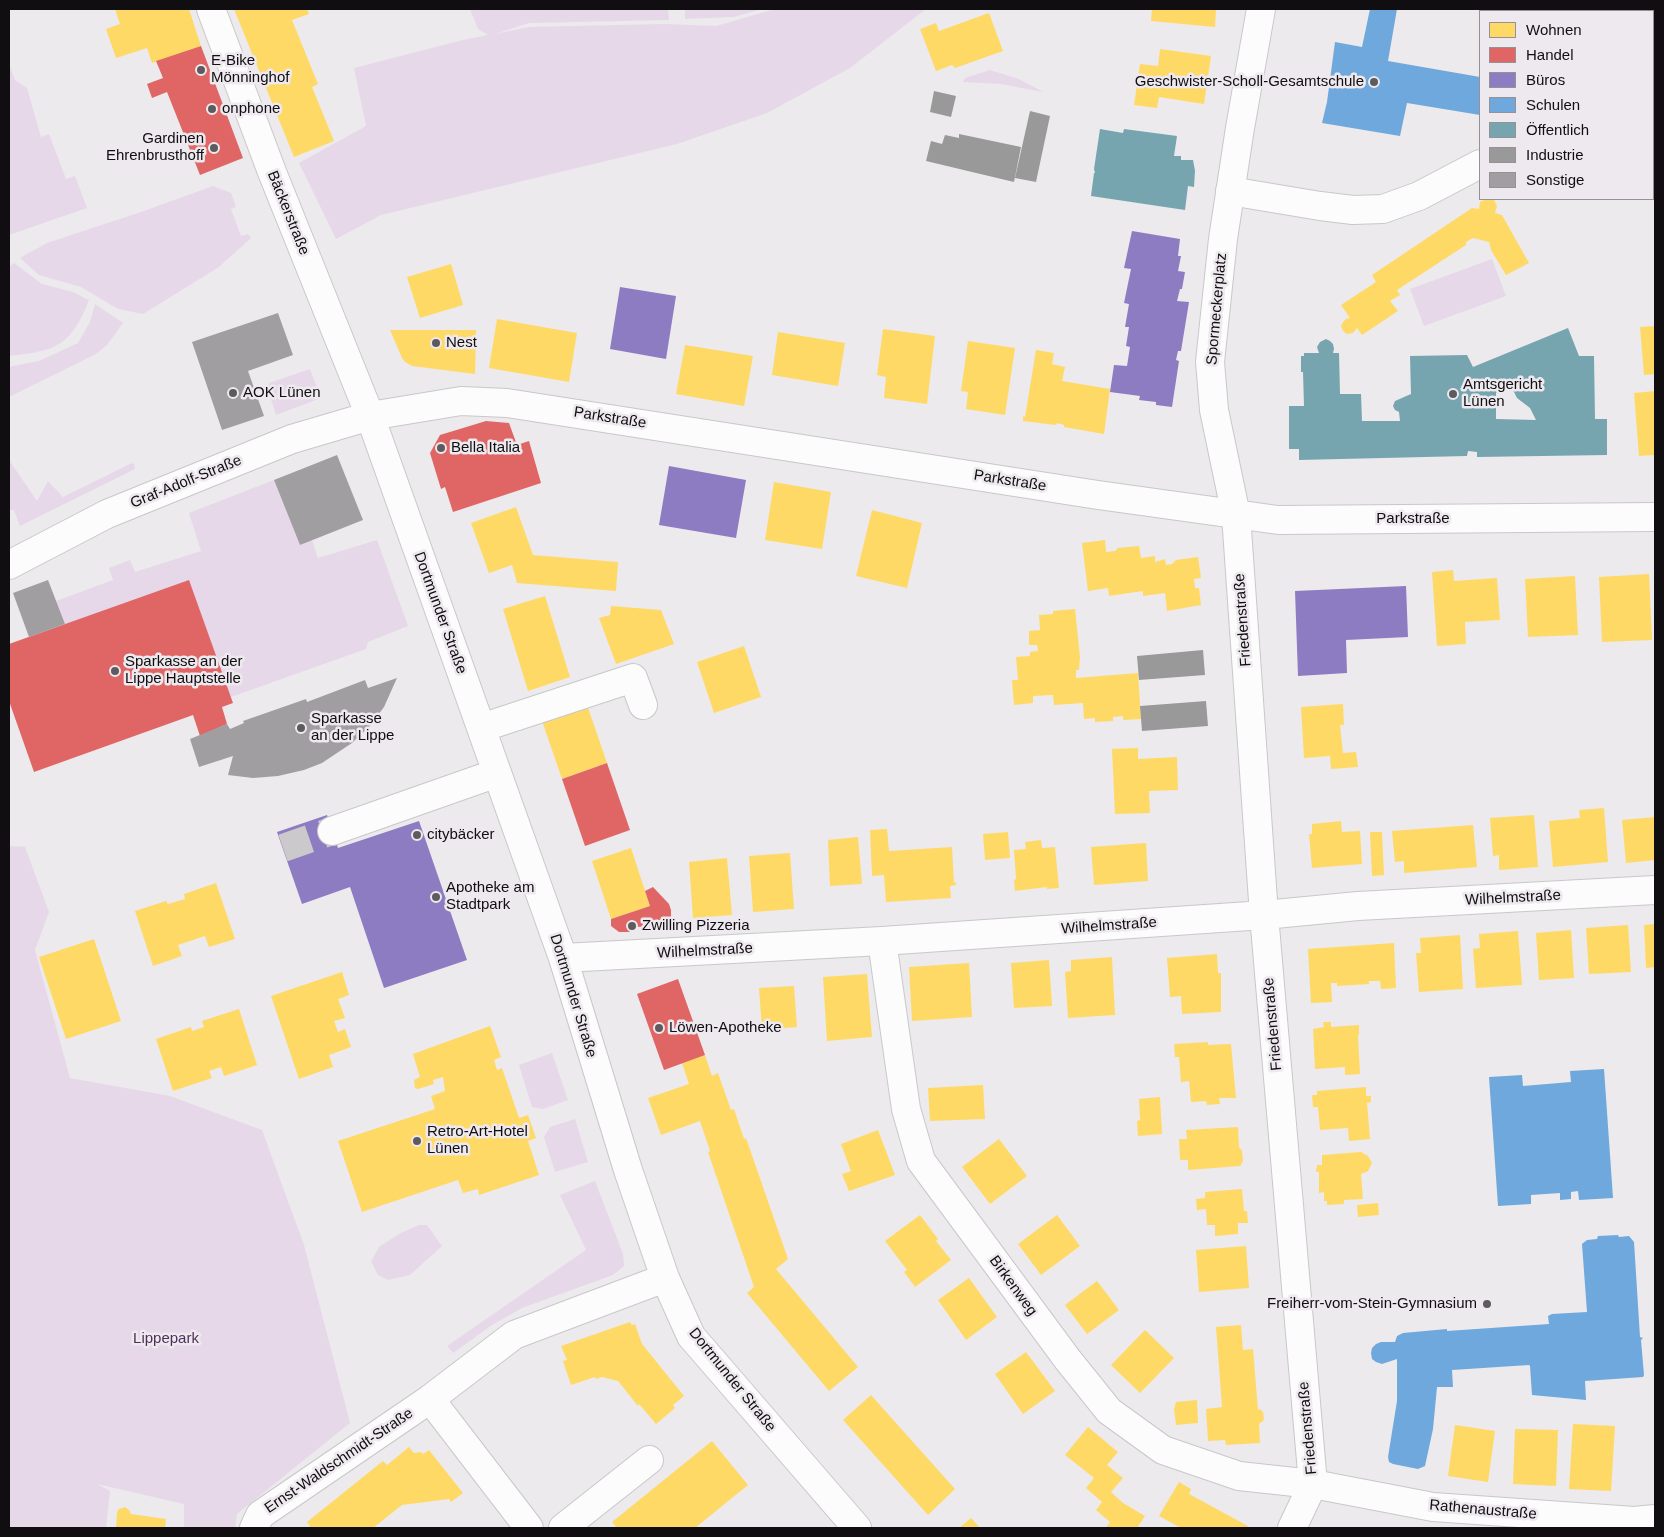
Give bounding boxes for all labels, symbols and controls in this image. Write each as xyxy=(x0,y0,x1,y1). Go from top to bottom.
legend xyxy=(1479,10,1654,200)
text: Wohnen xyxy=(1526,21,1582,38)
text: Handel xyxy=(1526,46,1574,63)
place label: E-Bike Mönninghof xyxy=(211,52,289,87)
marker: E-Bike Mönninghof xyxy=(195,64,207,76)
text: Büros xyxy=(1526,71,1565,88)
place label: Geschwister-Scholl-Gesamtschule xyxy=(1135,73,1364,91)
marker: Geschwister-Scholl-Gesamtschule xyxy=(1368,76,1380,88)
text: Schulen xyxy=(1526,96,1580,113)
place label: onphone xyxy=(222,100,280,118)
marker: onphone xyxy=(206,103,218,115)
text: Öffentlich xyxy=(1526,121,1589,138)
place label: Gardinen Ehrenbrusthoff xyxy=(106,130,204,165)
marker: Gardinen Ehrenbrusthoff xyxy=(208,142,220,154)
text: Industrie xyxy=(1526,146,1584,163)
street label: Bäckerstraße xyxy=(263,168,313,258)
text: Sonstige xyxy=(1526,171,1584,188)
street label: Spormeckerplatz xyxy=(1203,252,1231,366)
place label: Nest xyxy=(446,334,477,352)
marker: Nest xyxy=(430,337,442,349)
place label: Amtsgericht Lünen xyxy=(1463,376,1542,411)
place label: AOK Lünen xyxy=(243,384,321,402)
marker: AOK Lünen xyxy=(227,387,239,399)
marker: Amtsgericht Lünen xyxy=(1447,388,1459,400)
street label: Parkstraße xyxy=(572,403,648,433)
place label: Bella Italia xyxy=(451,439,520,457)
marker: Bella Italia xyxy=(435,442,447,454)
street label: Graf-Adolf-Straße xyxy=(128,451,244,513)
street label: Parkstraße xyxy=(972,466,1048,496)
street label: Parkstraße xyxy=(1376,510,1450,528)
street label: Dortmunder Straße xyxy=(410,550,470,676)
street label: Friedenstraße xyxy=(1231,573,1255,667)
place label: Sparkasse an der Lippe Hauptstelle xyxy=(125,653,243,688)
marker: Sparkasse an der Lippe Hauptstelle xyxy=(109,665,121,677)
place label: Sparkasse an der Lippe xyxy=(311,710,394,745)
marker: Sparkasse an der Lippe xyxy=(295,722,307,734)
place label: citybäcker xyxy=(427,826,495,844)
marker: citybäcker xyxy=(411,829,423,841)
place label: Apotheke am Stadtpark xyxy=(446,879,534,914)
street label: Wilhelmstraße xyxy=(1465,887,1561,909)
marker: Apotheke am Stadtpark xyxy=(430,891,442,903)
street label: Wilhelmstraße xyxy=(1061,914,1157,938)
place label: Zwilling Pizzeria xyxy=(642,917,750,935)
marker: Zwilling Pizzeria xyxy=(626,920,638,932)
street label: Dortmunder Straße xyxy=(546,932,600,1060)
street label: Wilhelmstraße xyxy=(657,940,753,962)
street label: Friedenstraße xyxy=(1260,977,1286,1071)
place label: Löwen-Apotheke xyxy=(669,1019,782,1037)
marker: Löwen-Apotheke xyxy=(653,1022,665,1034)
place label: Retro-Art-Hotel Lünen xyxy=(427,1123,528,1158)
marker: Retro-Art-Hotel Lünen xyxy=(411,1135,423,1147)
street label: Birkenweg xyxy=(985,1252,1041,1320)
place label: Freiherr-vom-Stein-Gymnasium xyxy=(1267,1295,1477,1313)
marker: Freiherr-vom-Stein-Gymnasium xyxy=(1481,1298,1493,1310)
street label: Dortmunder Straße xyxy=(685,1324,779,1436)
park label: Lippepark xyxy=(133,1330,199,1348)
street label: Friedenstraße xyxy=(1295,1381,1321,1475)
street label: Ernst-Waldschmidt-Straße xyxy=(261,1405,417,1517)
street label: Rathenaustraße xyxy=(1429,1496,1537,1524)

